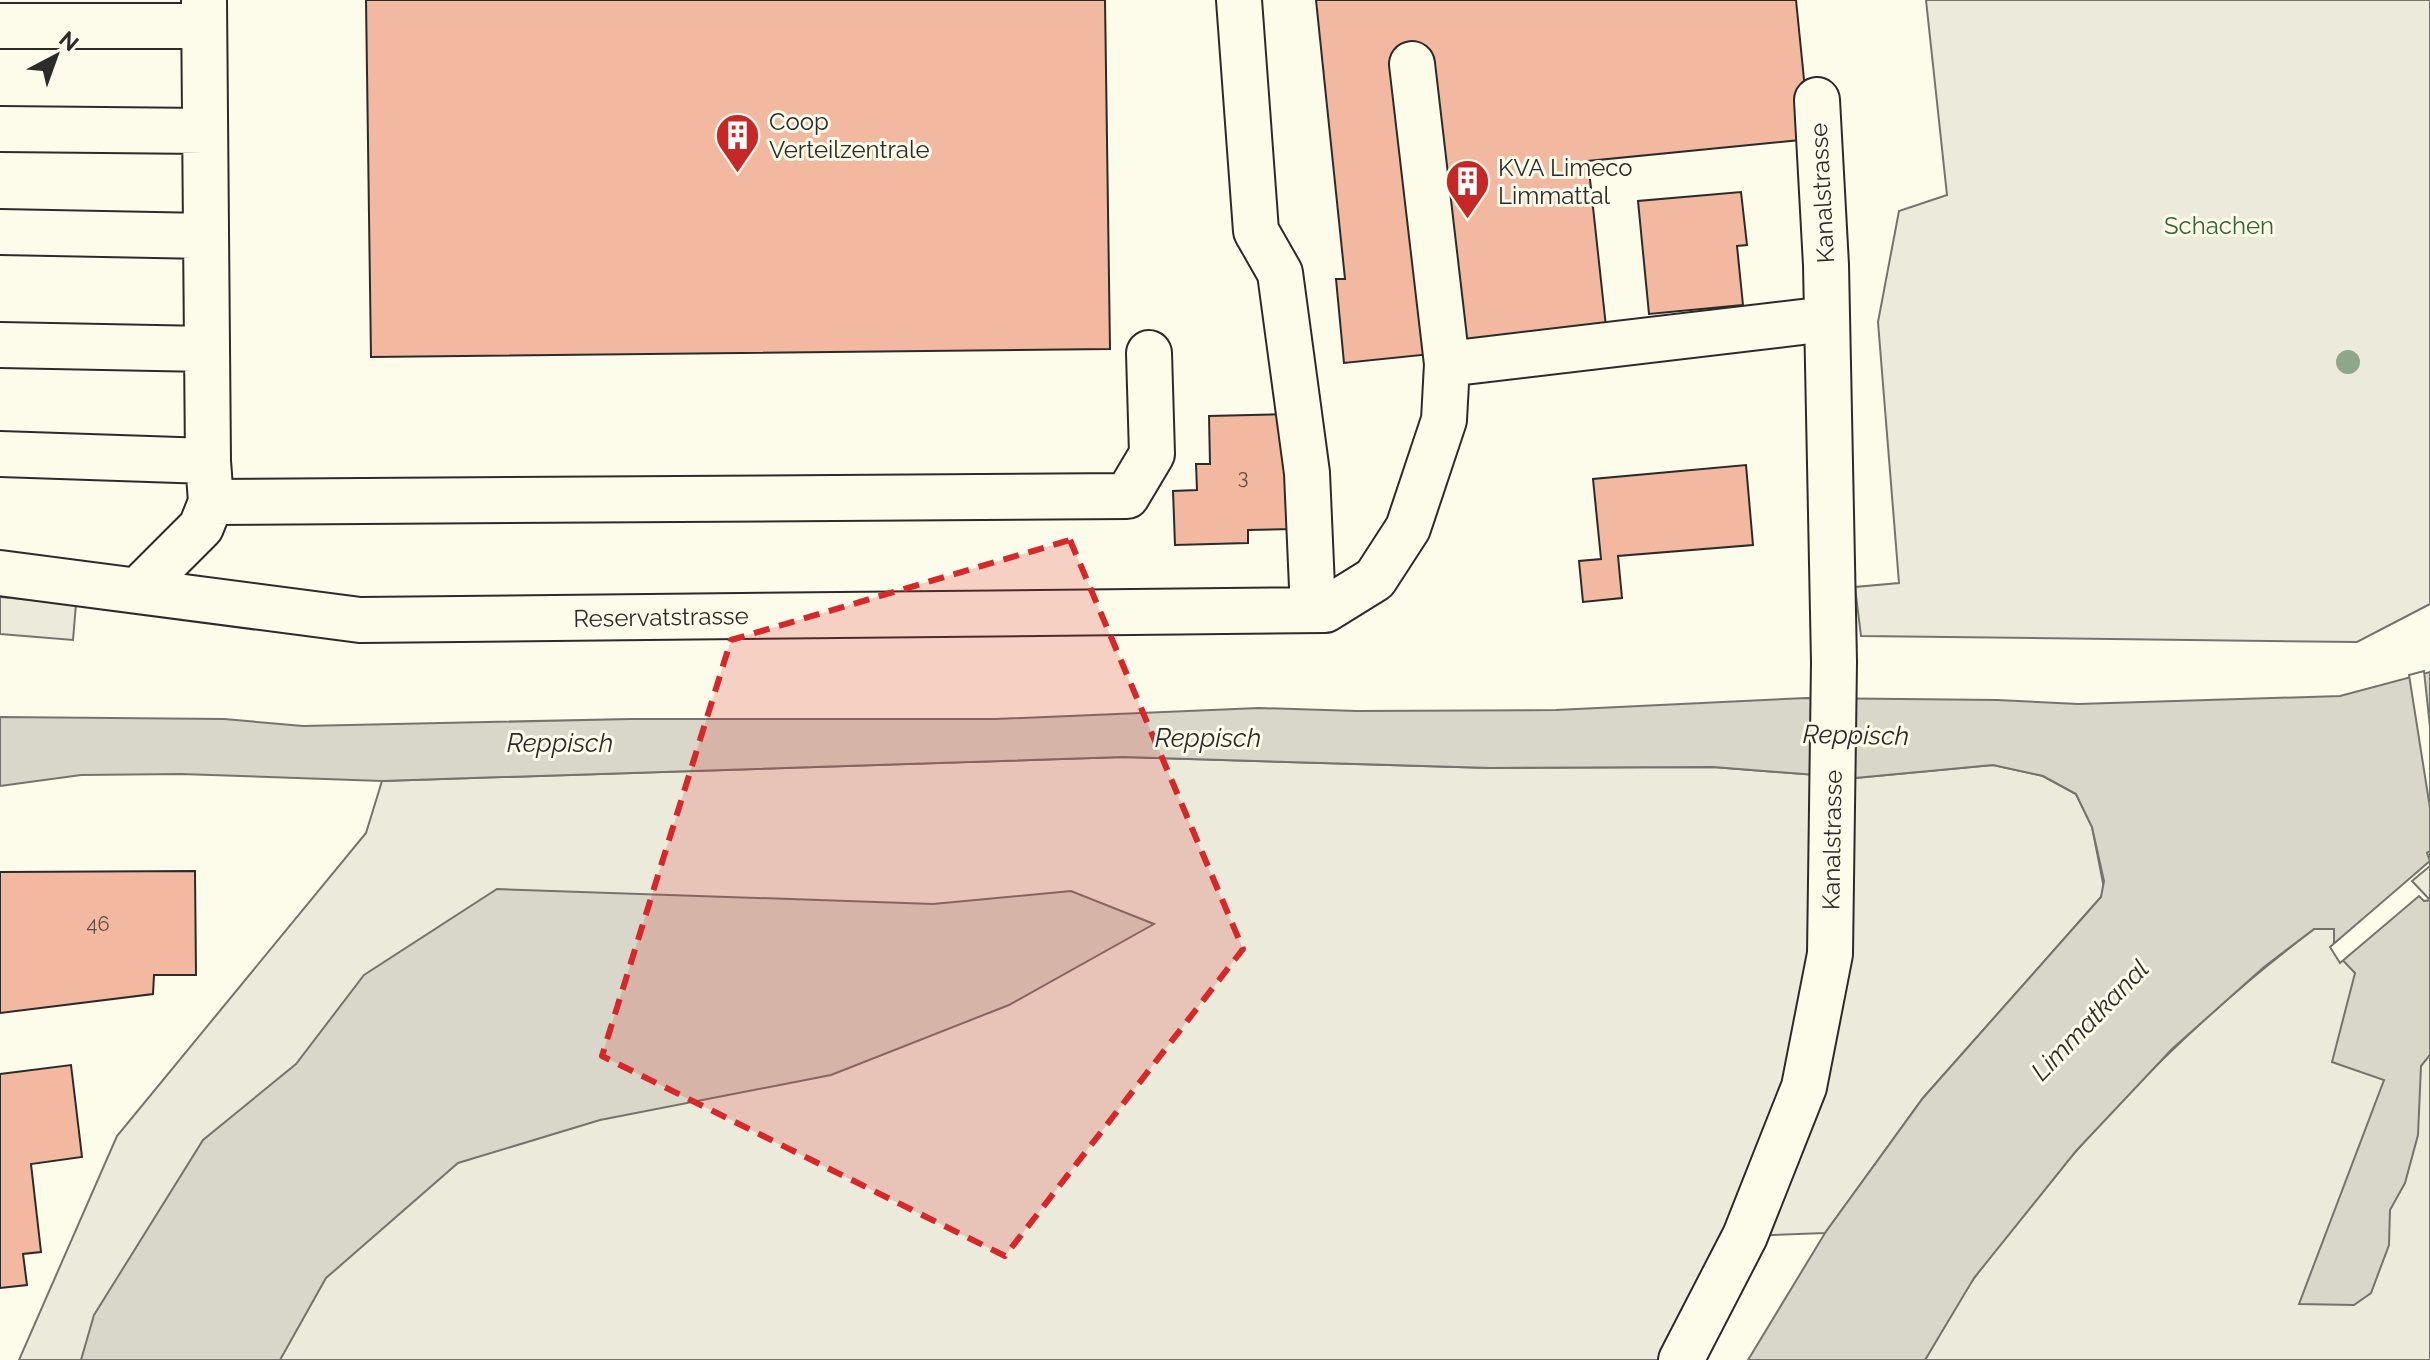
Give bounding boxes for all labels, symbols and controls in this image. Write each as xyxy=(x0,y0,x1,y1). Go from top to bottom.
north arrow xyxy=(16,16,96,96)
text: N xyxy=(54,26,84,56)
place label: Coop Verteilzentrale xyxy=(769,107,930,164)
building icon: Coop Verteilzentrale xyxy=(714,111,762,174)
street label: Kanalstrasse xyxy=(1804,122,1840,264)
place label: KVA Limeco Limmattal xyxy=(1498,153,1633,210)
building icon: KVA Limeco Limmattal xyxy=(1443,157,1491,220)
park label: Schachen xyxy=(2164,211,2274,240)
house number: 3 xyxy=(1238,465,1248,489)
street label: Reservatstrasse xyxy=(573,601,749,633)
water label: Reppisch xyxy=(1802,719,1910,751)
water label: Reppisch xyxy=(1155,723,1261,753)
water label: Reppisch xyxy=(507,728,613,758)
street label: Kanalstrasse xyxy=(1816,770,1848,910)
house number: 46 xyxy=(87,912,109,936)
water label: Limmatkanal xyxy=(2025,953,2155,1086)

